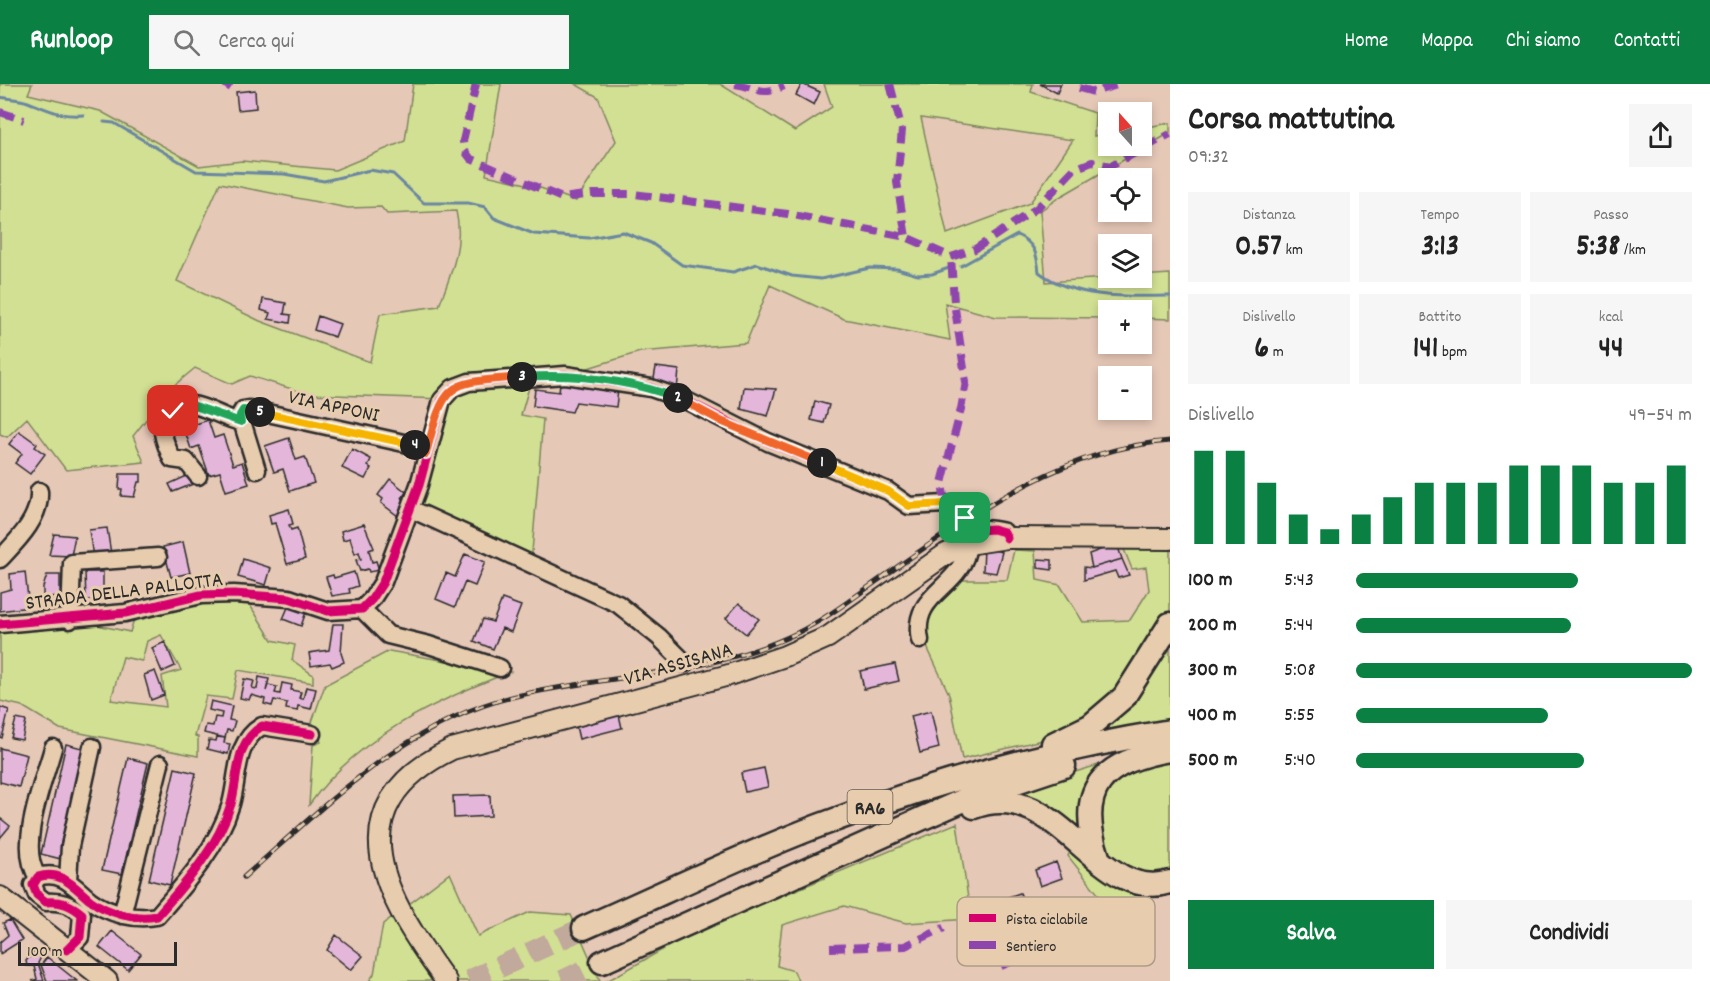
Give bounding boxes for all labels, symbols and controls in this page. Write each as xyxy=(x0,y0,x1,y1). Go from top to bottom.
search box xyxy=(149,15,569,69)
text: Runloop xyxy=(30,22,113,62)
icon: search xyxy=(170,26,203,59)
text: Cerca qui xyxy=(218,27,294,58)
text: Home xyxy=(1345,27,1388,57)
text: Mappa xyxy=(1421,27,1473,57)
text: Chi siamo xyxy=(1506,27,1581,57)
text: Contatti xyxy=(1614,27,1680,57)
text: Corsa mattutina xyxy=(1188,98,1394,145)
north arrow xyxy=(1098,102,1152,156)
map controls xyxy=(1098,102,1152,420)
button: share xyxy=(1629,104,1692,167)
text: 09:32 xyxy=(1188,144,1229,172)
button: locate xyxy=(1098,168,1152,222)
text: Distanza xyxy=(1243,204,1295,227)
text: Tempo xyxy=(1421,204,1459,227)
text: Passo xyxy=(1593,204,1629,227)
text: 0.57 xyxy=(1235,227,1282,270)
text: 3:13 xyxy=(1421,227,1459,270)
text: 5:38 xyxy=(1576,227,1620,270)
button: layers xyxy=(1098,234,1152,288)
text: km xyxy=(1282,239,1303,262)
text: /km xyxy=(1620,239,1646,262)
button: + xyxy=(1098,300,1152,354)
text: Dislivello xyxy=(1242,306,1296,329)
text: Battito xyxy=(1419,306,1461,329)
text: kcal xyxy=(1599,306,1623,329)
text: 6 xyxy=(1254,329,1269,372)
text: 141 xyxy=(1413,329,1438,372)
text: 44 xyxy=(1599,329,1623,372)
text: m xyxy=(1269,341,1284,364)
text: bpm xyxy=(1438,341,1467,364)
pin: 3 xyxy=(507,362,537,392)
text: 3 xyxy=(518,365,526,388)
button: − xyxy=(1098,366,1152,420)
pin: 2 xyxy=(663,383,693,413)
street label: VIA APPONI xyxy=(285,384,382,432)
pin xyxy=(147,385,198,436)
text: 2 xyxy=(675,386,682,409)
icon: check xyxy=(156,394,189,427)
pin: 5 xyxy=(245,397,275,427)
text: 5 xyxy=(256,400,264,423)
text: Dislivello xyxy=(1188,402,1254,430)
text: 49–54 m xyxy=(1629,402,1692,430)
pin: 4 xyxy=(400,430,430,460)
text: 4 xyxy=(412,433,418,456)
pin: 1 xyxy=(807,448,837,478)
text: 1 xyxy=(820,451,824,474)
pin xyxy=(939,492,990,543)
icon: arrive xyxy=(948,501,981,534)
street label: STRADA DELLA PALLOTTA xyxy=(24,566,225,620)
text: 100 m xyxy=(1188,567,1233,595)
text: 5:43 xyxy=(1284,567,1314,595)
text: 200 m xyxy=(1188,612,1237,640)
text: 5:44 xyxy=(1284,612,1313,640)
street label: VIA ASSISANA xyxy=(621,636,737,696)
text: 300 m xyxy=(1188,657,1237,685)
text: 5:08 xyxy=(1284,657,1316,685)
text: 400 m xyxy=(1188,702,1236,730)
text: 5:55 xyxy=(1284,702,1315,730)
text: 500 m xyxy=(1188,747,1237,775)
text: 5:40 xyxy=(1284,747,1316,775)
road number: RA6 xyxy=(848,790,892,824)
legend xyxy=(957,897,1155,966)
button: Salva xyxy=(1188,900,1434,969)
button: Condividi xyxy=(1446,900,1692,969)
text: Pista ciclabile xyxy=(1006,909,1088,932)
text: Sentiero xyxy=(1006,936,1056,959)
scale bar xyxy=(18,939,177,966)
text: 100 m xyxy=(27,941,63,964)

